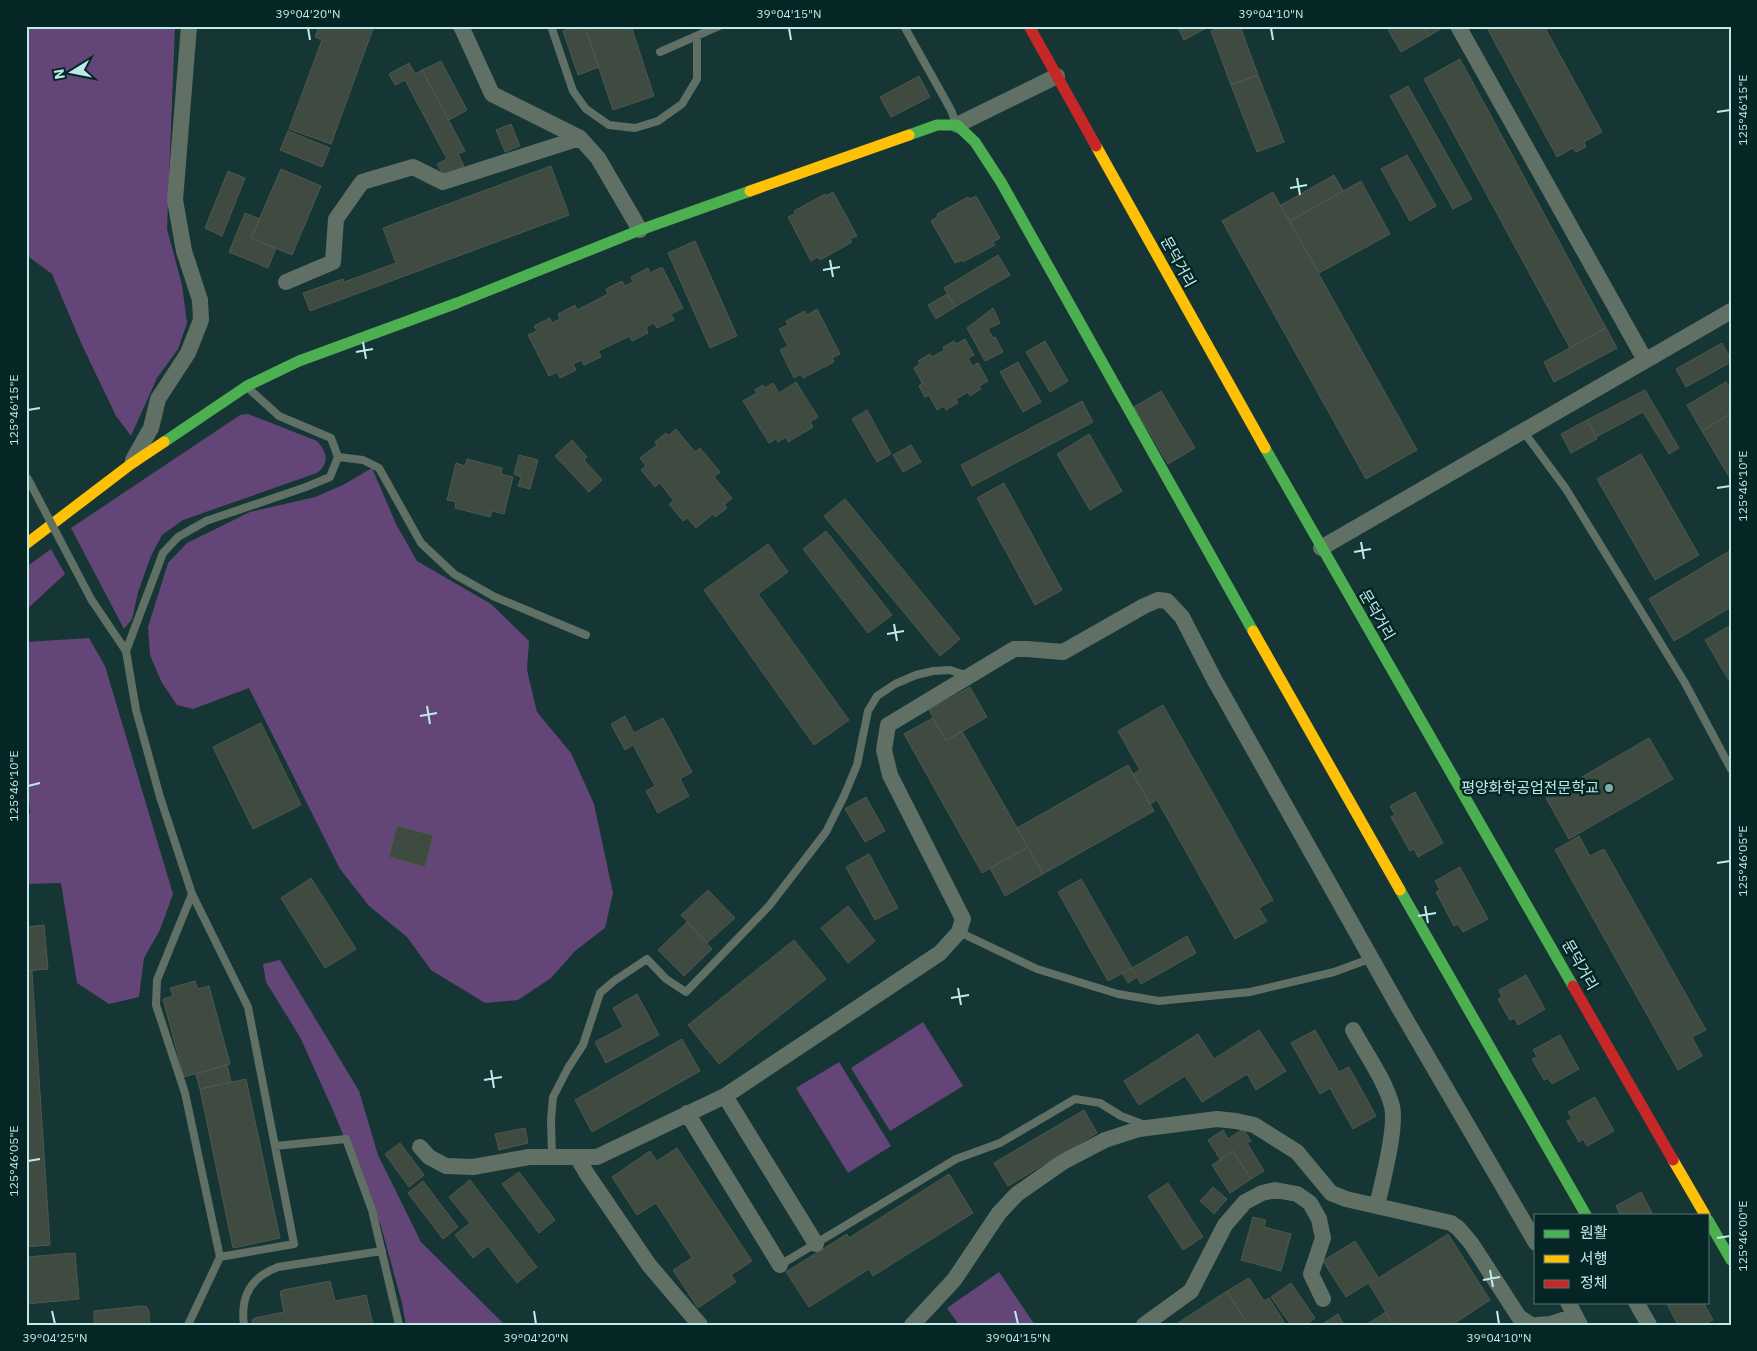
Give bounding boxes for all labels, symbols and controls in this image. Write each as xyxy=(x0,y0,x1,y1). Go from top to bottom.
text: 39°04'20"N xyxy=(275,6,341,21)
text: 39°04'15"N xyxy=(756,6,822,21)
text: 39°04'10"N xyxy=(1238,6,1304,21)
north arrow xyxy=(48,48,98,98)
text: N xyxy=(49,68,69,81)
text: 125°46'15"E xyxy=(1735,75,1750,145)
street label: 문덕거리 xyxy=(1157,233,1200,291)
text: 125°46'15"E xyxy=(6,375,21,445)
text: 125°46'10"E xyxy=(1735,451,1750,521)
street label: 문덕거리 xyxy=(1355,586,1399,643)
text: 125°46'10"E xyxy=(6,751,21,821)
place label: 평양화학공업전문학교 xyxy=(1461,778,1599,797)
marker: 평양화학공업전문학교 xyxy=(1603,782,1615,794)
text: 125°46'05"E xyxy=(1735,826,1750,896)
street label: 문덕거리 xyxy=(1558,936,1602,993)
text: 125°46'05"E xyxy=(6,1126,21,1196)
text: 125°46'00"E xyxy=(1735,1201,1750,1271)
legend xyxy=(1534,1214,1710,1304)
text: 원활 xyxy=(1580,1223,1608,1242)
text: 서행 xyxy=(1580,1249,1608,1268)
text: 정체 xyxy=(1580,1273,1608,1292)
text: 39°04'25"N xyxy=(22,1330,88,1345)
text: 39°04'20"N xyxy=(503,1330,569,1345)
text: 39°04'15"N xyxy=(985,1330,1051,1345)
text: 39°04'10"N xyxy=(1466,1330,1532,1345)

